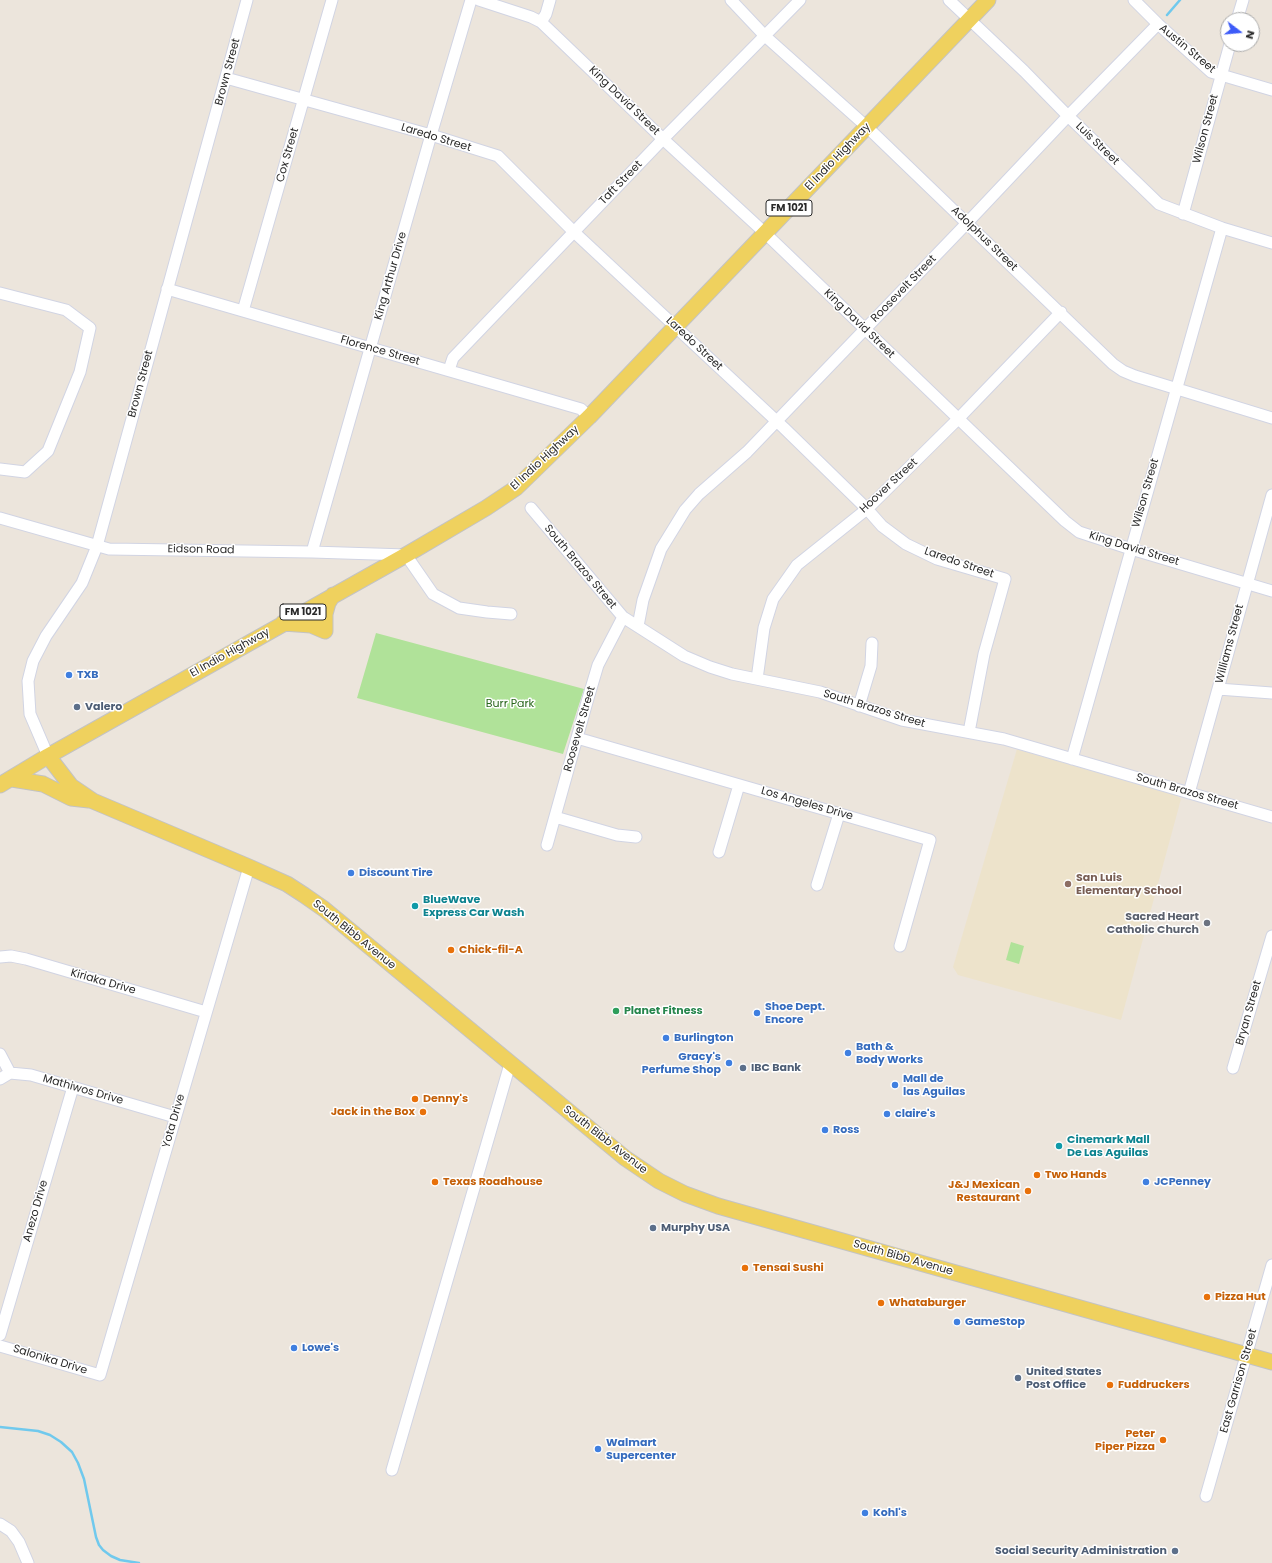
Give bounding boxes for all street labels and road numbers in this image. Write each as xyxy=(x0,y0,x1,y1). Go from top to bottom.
street label: Austin Street xyxy=(1156,22,1218,76)
street label: Brown Street xyxy=(213,37,243,107)
street label: King David Street xyxy=(586,64,662,138)
street label: Wilson Street xyxy=(1190,93,1222,165)
street label: Luis Street xyxy=(1072,120,1122,168)
street label: Laredo Street xyxy=(399,121,473,155)
street label: El Indio Highway xyxy=(802,121,874,193)
street label: Cox Street xyxy=(274,126,302,184)
street label: Taft Street xyxy=(597,158,645,208)
road number: FM 1021 xyxy=(766,200,812,216)
street label: Adolphus Street xyxy=(948,204,1020,274)
street label: King Arthur Drive xyxy=(372,230,410,322)
street label: Roosevelt Street xyxy=(869,253,939,325)
street label: King David Street xyxy=(821,287,897,361)
street label: Laredo Street xyxy=(663,314,725,374)
street label: Florence Street xyxy=(339,333,421,369)
street label: Brown Street xyxy=(126,349,156,419)
street label: El Indio Highway xyxy=(508,423,582,493)
street label: Hoover Street xyxy=(857,456,921,516)
street label: Wilson Street xyxy=(1130,457,1162,529)
street label: South Brazos Street xyxy=(541,522,619,612)
street label: King David Street xyxy=(1087,529,1181,569)
street label: Eidson Road xyxy=(167,543,235,557)
street label: Laredo Street xyxy=(922,545,996,581)
street label: Williams Street xyxy=(1213,603,1247,685)
road number: FM 1021 xyxy=(280,604,326,620)
street label: El Indio Highway xyxy=(188,626,272,680)
street label: Roosevelt Street xyxy=(562,685,598,773)
street label: South Brazos Street xyxy=(822,687,926,731)
street label: South Brazos Street xyxy=(1134,771,1240,813)
street label: Los Angeles Drive xyxy=(760,785,854,823)
street label: South Bibb Avenue xyxy=(310,897,398,973)
street label: Kiriaka Drive xyxy=(69,966,137,998)
street label: Bryan Street xyxy=(1233,979,1265,1047)
street label: Mathiwos Drive xyxy=(41,1072,125,1108)
street label: Yota Drive xyxy=(160,1093,188,1149)
street label: South Bibb Avenue xyxy=(560,1103,650,1177)
street label: Anezo Drive xyxy=(21,1179,51,1243)
street label: South Bibb Avenue xyxy=(852,1237,954,1279)
street label: East Garrison Street xyxy=(1218,1327,1260,1435)
street label: Salonika Drive xyxy=(11,1342,89,1378)

